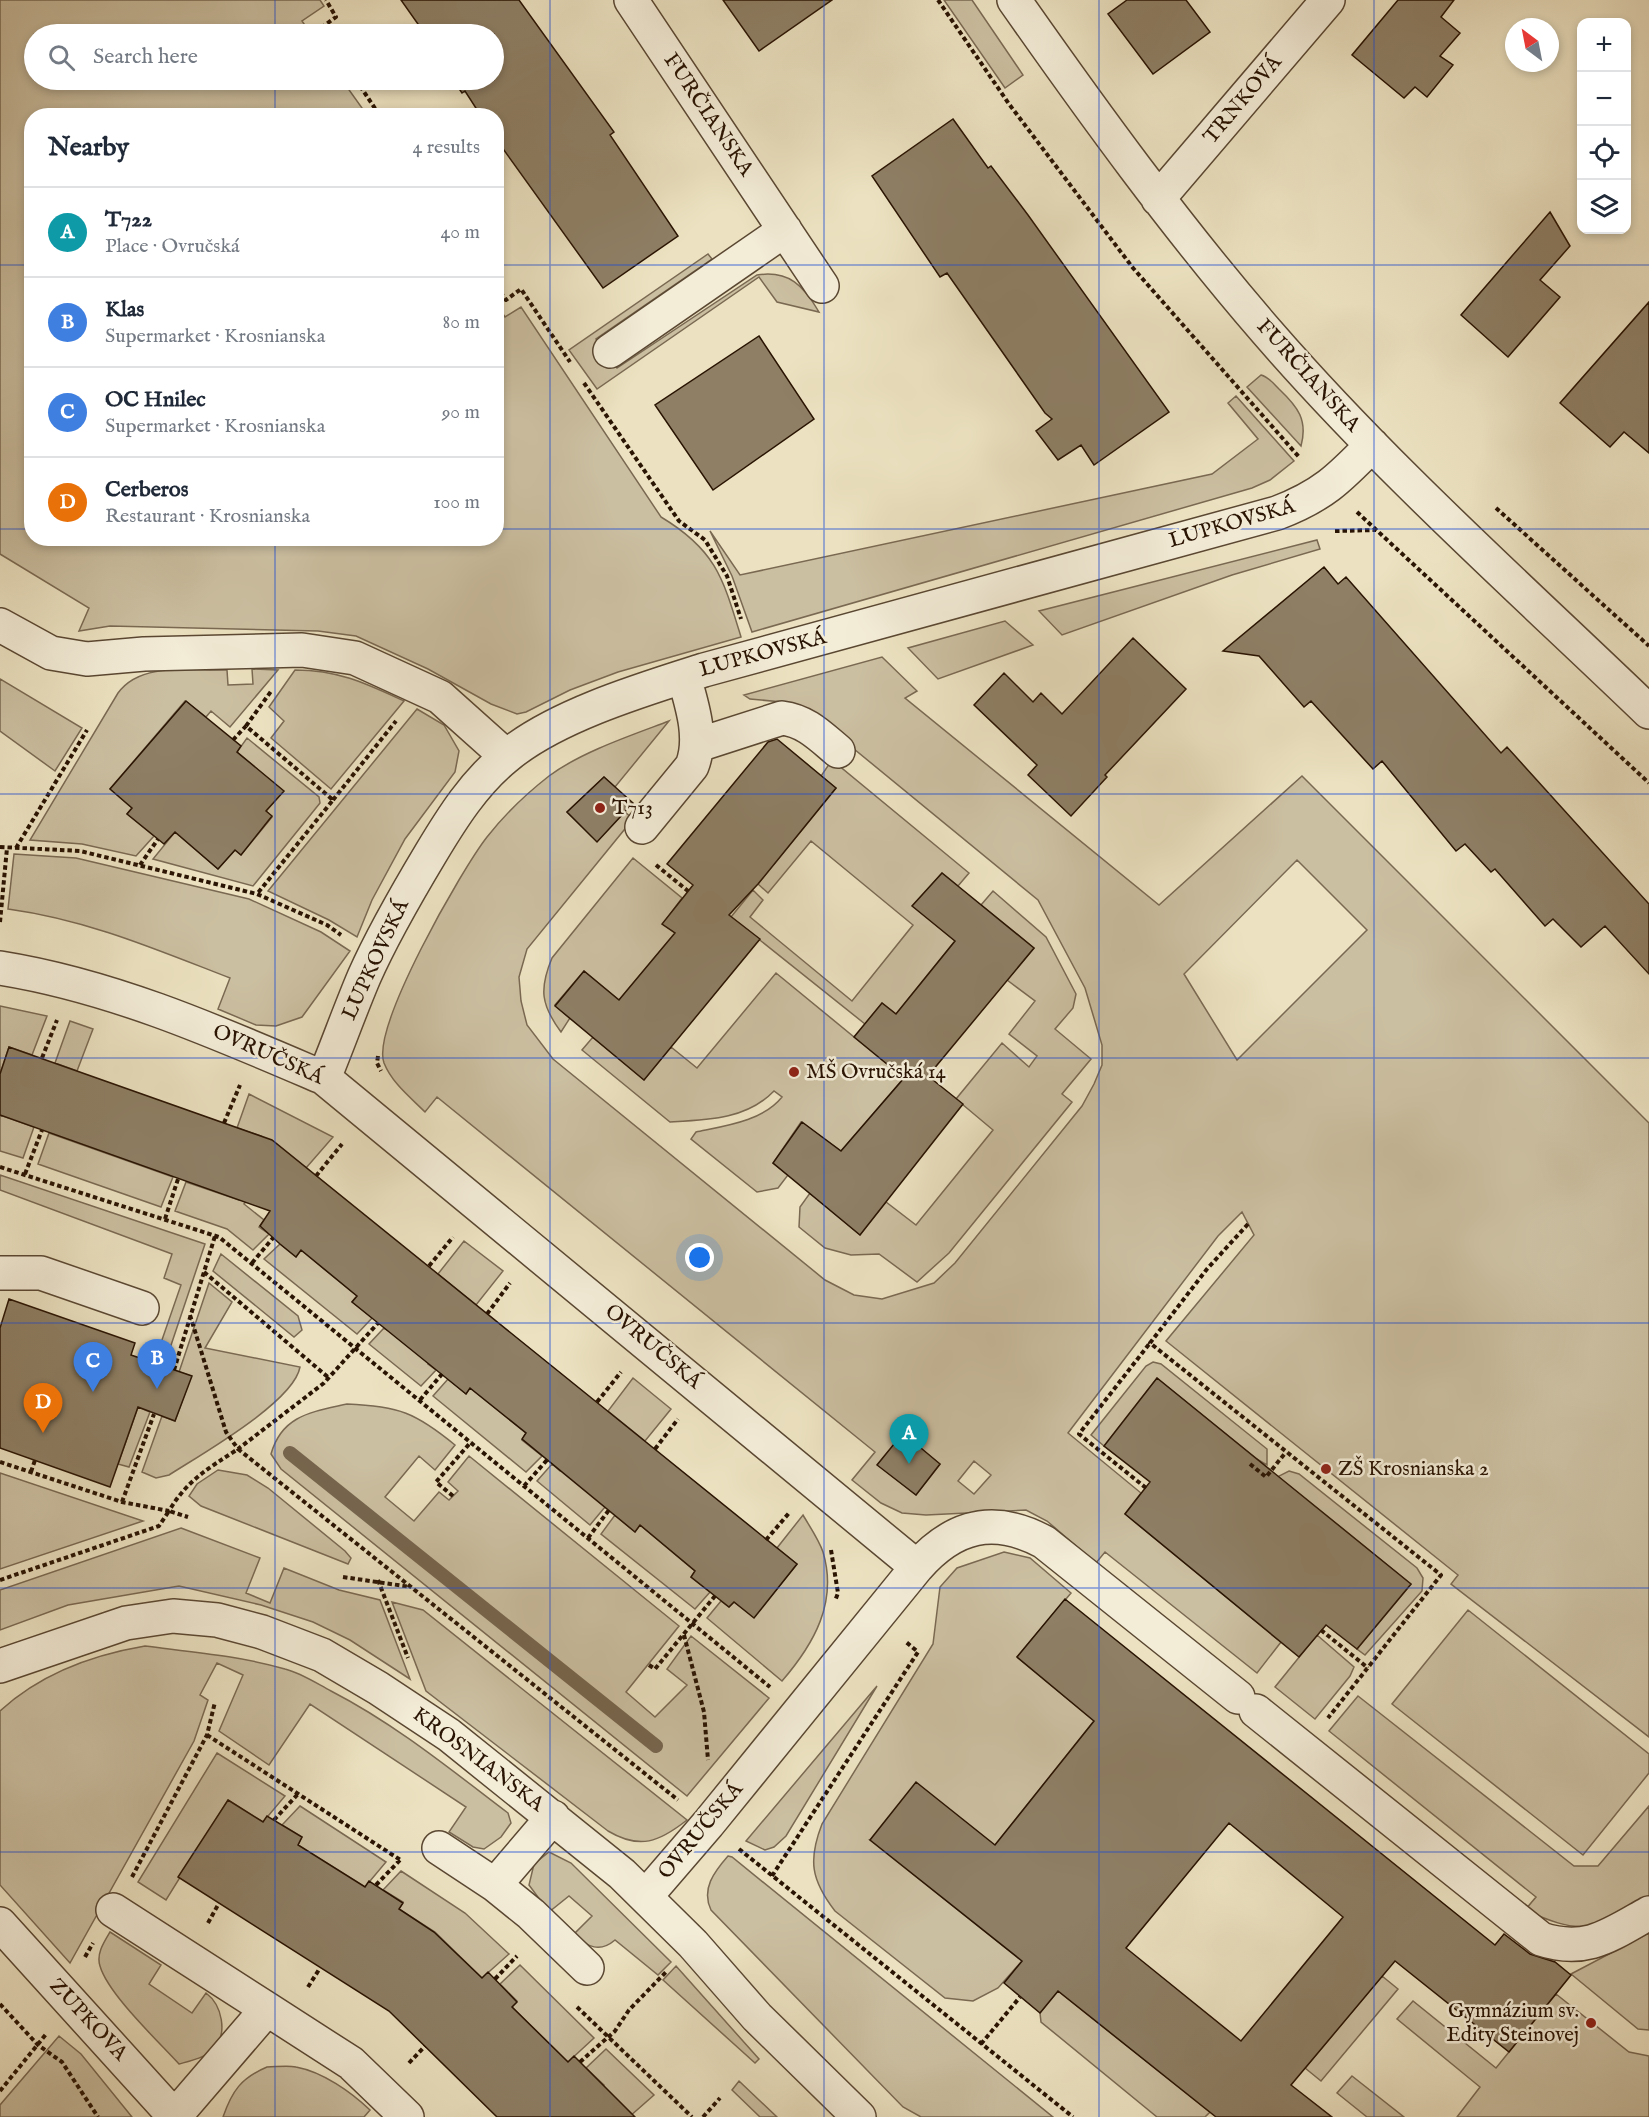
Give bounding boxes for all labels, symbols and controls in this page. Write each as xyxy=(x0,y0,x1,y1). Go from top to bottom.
north arrow xyxy=(1505,18,1559,72)
map controls xyxy=(1577,18,1631,234)
button: + xyxy=(1577,18,1631,72)
search box xyxy=(24,24,504,90)
icon: search xyxy=(45,41,78,74)
text: Search here xyxy=(93,43,198,71)
street label: FURČIANSKA xyxy=(657,48,760,182)
street label: TRNKOVÁ xyxy=(1197,49,1289,150)
button: − xyxy=(1577,72,1631,126)
button: locate xyxy=(1577,126,1631,180)
text: Nearby xyxy=(48,131,129,164)
text: 4 results xyxy=(413,135,480,160)
button: layers xyxy=(1577,180,1631,234)
text: T722 xyxy=(105,206,152,234)
text: A xyxy=(61,220,74,245)
text: 40 m xyxy=(441,220,480,245)
text: Place · Ovručská xyxy=(105,234,240,259)
text: Klas xyxy=(105,296,144,324)
text: B xyxy=(61,310,74,335)
text: 80 m xyxy=(443,310,480,335)
street label: FURČIANSKA xyxy=(1250,313,1367,439)
text: Supermarket · Krosnianska xyxy=(105,324,325,349)
text: OC Hnilec xyxy=(105,386,206,414)
text: C xyxy=(60,400,75,425)
text: 90 m xyxy=(442,400,480,425)
text: Supermarket · Krosnianska xyxy=(105,414,325,439)
text: Cerberos xyxy=(105,476,188,504)
text: D xyxy=(59,490,76,515)
text: 100 m xyxy=(433,490,480,515)
street label: LUPKOVSKÁ xyxy=(1165,492,1299,555)
text: Restaurant · Krosnianska xyxy=(105,504,310,529)
street label: LUPKOVSKÁ xyxy=(696,623,830,684)
place label: T713 xyxy=(612,795,653,822)
marker: T713 xyxy=(593,801,607,815)
street label: LUPKOVSKÁ xyxy=(335,894,416,1025)
street label: OVRUČSKÁ xyxy=(208,1018,329,1092)
place label: MŠ Ovručská 14 xyxy=(806,1058,947,1086)
marker: MŠ Ovručská 14 xyxy=(787,1065,801,1079)
your location xyxy=(685,1243,714,1272)
street label: OVRUČSKÁ xyxy=(599,1298,708,1396)
pin: B xyxy=(138,1340,176,1389)
pin: C xyxy=(74,1342,112,1392)
pin: D xyxy=(24,1384,63,1433)
pin: A xyxy=(890,1414,928,1464)
place label: ZŠ Krosnianska 2 xyxy=(1338,1455,1489,1483)
marker: ZŠ Krosnianska 2 xyxy=(1319,1462,1333,1476)
street label: KROSNIANSKA xyxy=(407,1702,550,1819)
street label: OVRUČSKÁ xyxy=(652,1776,750,1885)
street label: ZUPKOVA xyxy=(43,1973,134,2068)
place label: Gymnázium sv. Edity Steinovej xyxy=(1446,1998,1579,2049)
marker: Gymnázium sv. Edity Steinovej xyxy=(1584,2016,1598,2030)

